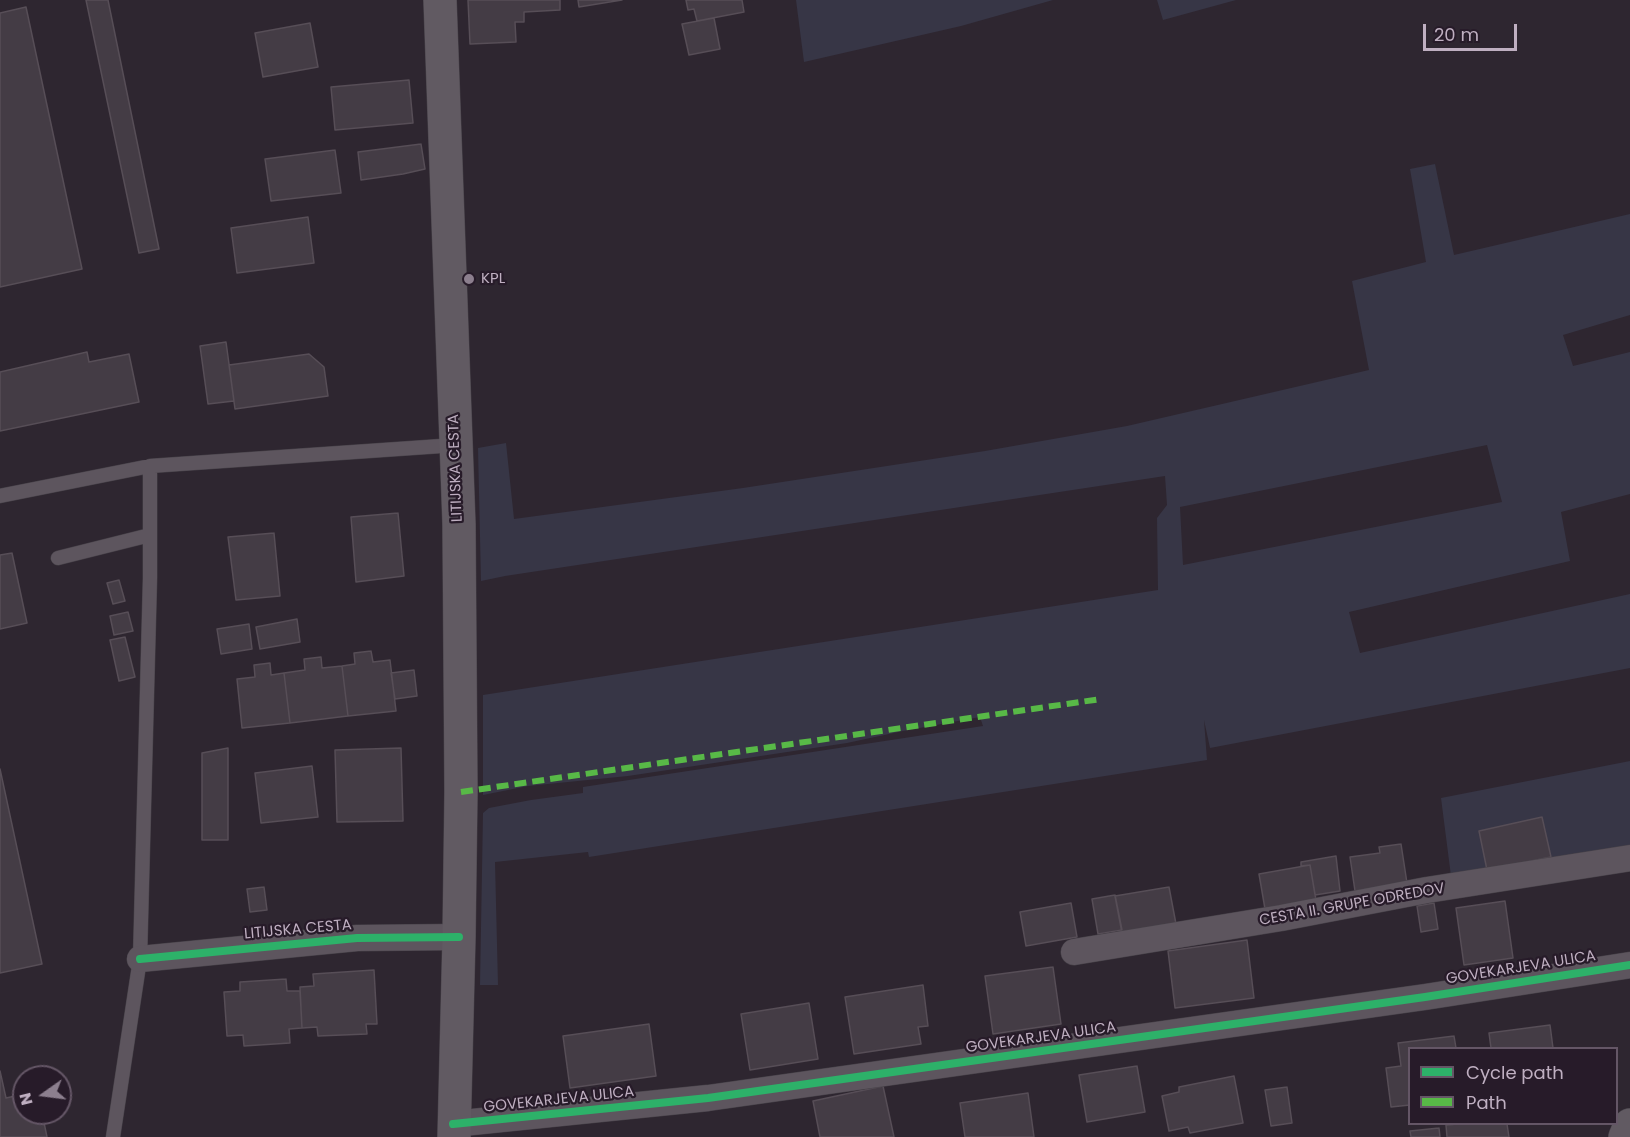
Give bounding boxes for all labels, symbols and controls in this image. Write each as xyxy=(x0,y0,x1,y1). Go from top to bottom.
scale bar xyxy=(1426,12,1520,50)
text: 20 m xyxy=(1434,22,1479,47)
place label: KPL xyxy=(481,270,505,288)
marker: KPL xyxy=(462,272,476,286)
street label: LITIJSKA CESTA xyxy=(445,414,467,522)
street label: CESTA II. GRUPE ODREDOV xyxy=(1258,880,1446,930)
street label: LITIJSKA CESTA xyxy=(243,916,353,944)
street label: GOVEKARJEVA ULICA xyxy=(1445,947,1597,989)
street label: GOVEKARJEVA ULICA xyxy=(965,1019,1117,1057)
legend xyxy=(1408,1047,1618,1125)
text: Cycle path xyxy=(1466,1060,1564,1085)
north arrow xyxy=(12,1065,72,1125)
street label: GOVEKARJEVA ULICA xyxy=(483,1083,635,1117)
text: N xyxy=(13,1090,39,1108)
text: Path xyxy=(1466,1090,1507,1115)

